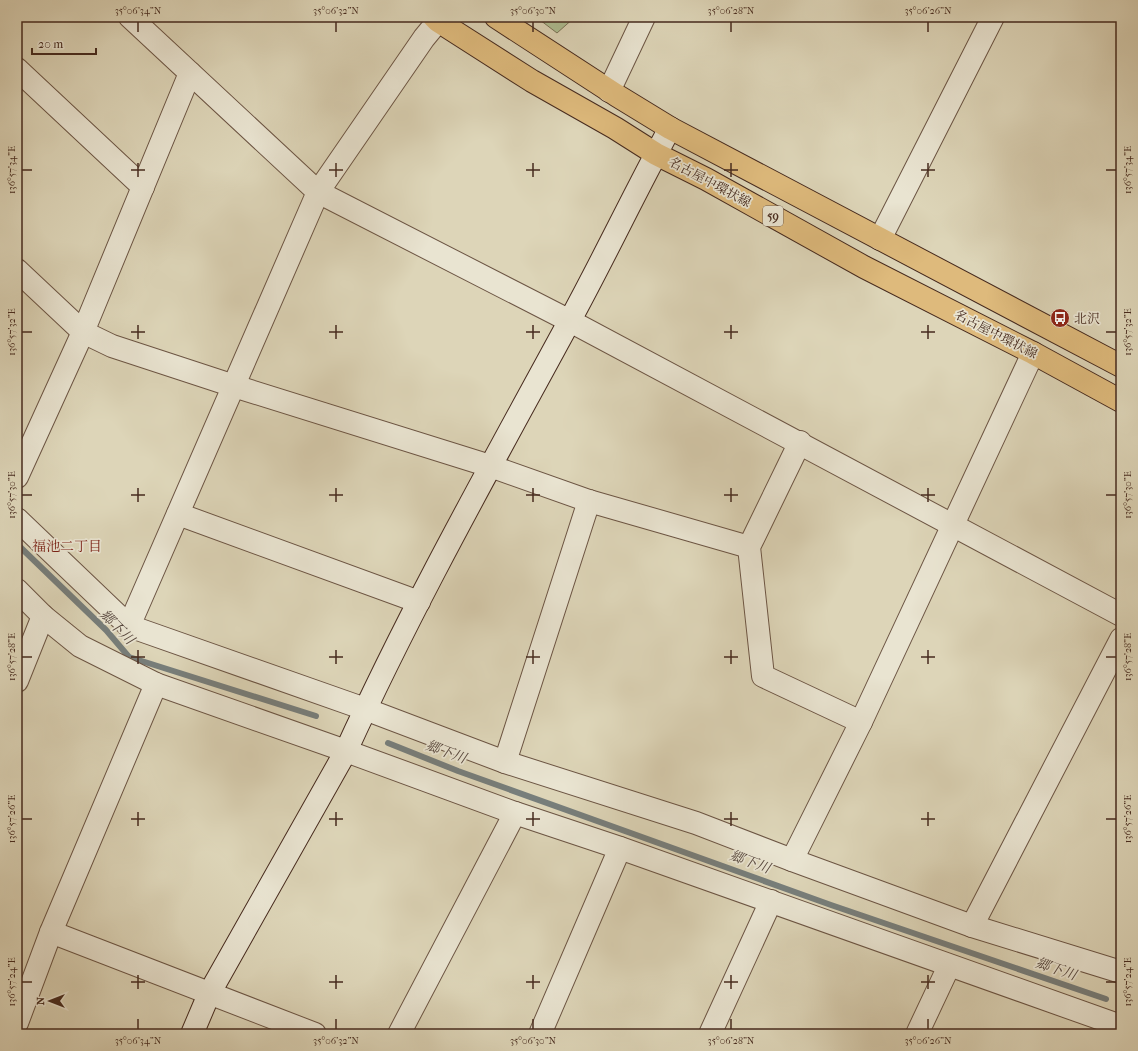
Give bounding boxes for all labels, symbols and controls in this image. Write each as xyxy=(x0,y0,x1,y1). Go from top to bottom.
text: 35°06'34"N xyxy=(115,5,162,17)
text: 35°06'32"N xyxy=(313,5,359,17)
text: 35°06'30"N xyxy=(510,5,557,17)
text: 35°06'28"N xyxy=(708,5,755,17)
text: 35°06'26"N xyxy=(904,5,952,17)
scale bar xyxy=(32,30,96,56)
text: 20 m xyxy=(38,37,63,51)
text: 136°57'34"E xyxy=(6,146,18,194)
text: 136°57'34"E xyxy=(1122,146,1134,194)
street label: 名古屋中環状線 xyxy=(666,154,754,210)
road number: 59 xyxy=(763,206,783,226)
street label: 名古屋中環状線 xyxy=(952,307,1040,361)
bus stop icon: 北沢 xyxy=(1049,307,1071,329)
text: 136°57'32"E xyxy=(6,308,18,356)
text: 136°57'32"E xyxy=(1122,308,1134,356)
place label: 北沢 xyxy=(1074,311,1100,326)
text: 136°57'30"E xyxy=(6,471,18,519)
text: 136°57'30"E xyxy=(1122,471,1134,519)
district label: 福池二丁目 xyxy=(32,538,102,555)
water label: 郷下川 xyxy=(96,606,139,649)
text: 136°57'28"E xyxy=(6,633,18,681)
text: 136°57'28"E xyxy=(1122,633,1134,681)
water label: 郷下川 xyxy=(423,737,471,768)
text: 136°57'26"E xyxy=(6,795,18,843)
text: 136°57'26"E xyxy=(1122,795,1134,843)
water label: 郷下川 xyxy=(727,847,775,878)
water label: 郷下川 xyxy=(1033,954,1081,985)
text: 136°57'24"E xyxy=(6,957,18,1007)
text: 136°57'24"E xyxy=(1122,957,1134,1007)
north arrow xyxy=(30,981,70,1021)
text: N xyxy=(34,996,47,1005)
text: 35°06'34"N xyxy=(115,1035,162,1047)
text: 35°06'32"N xyxy=(313,1035,359,1047)
text: 35°06'30"N xyxy=(510,1035,557,1047)
text: 35°06'28"N xyxy=(708,1035,755,1047)
text: 35°06'26"N xyxy=(904,1035,952,1047)

